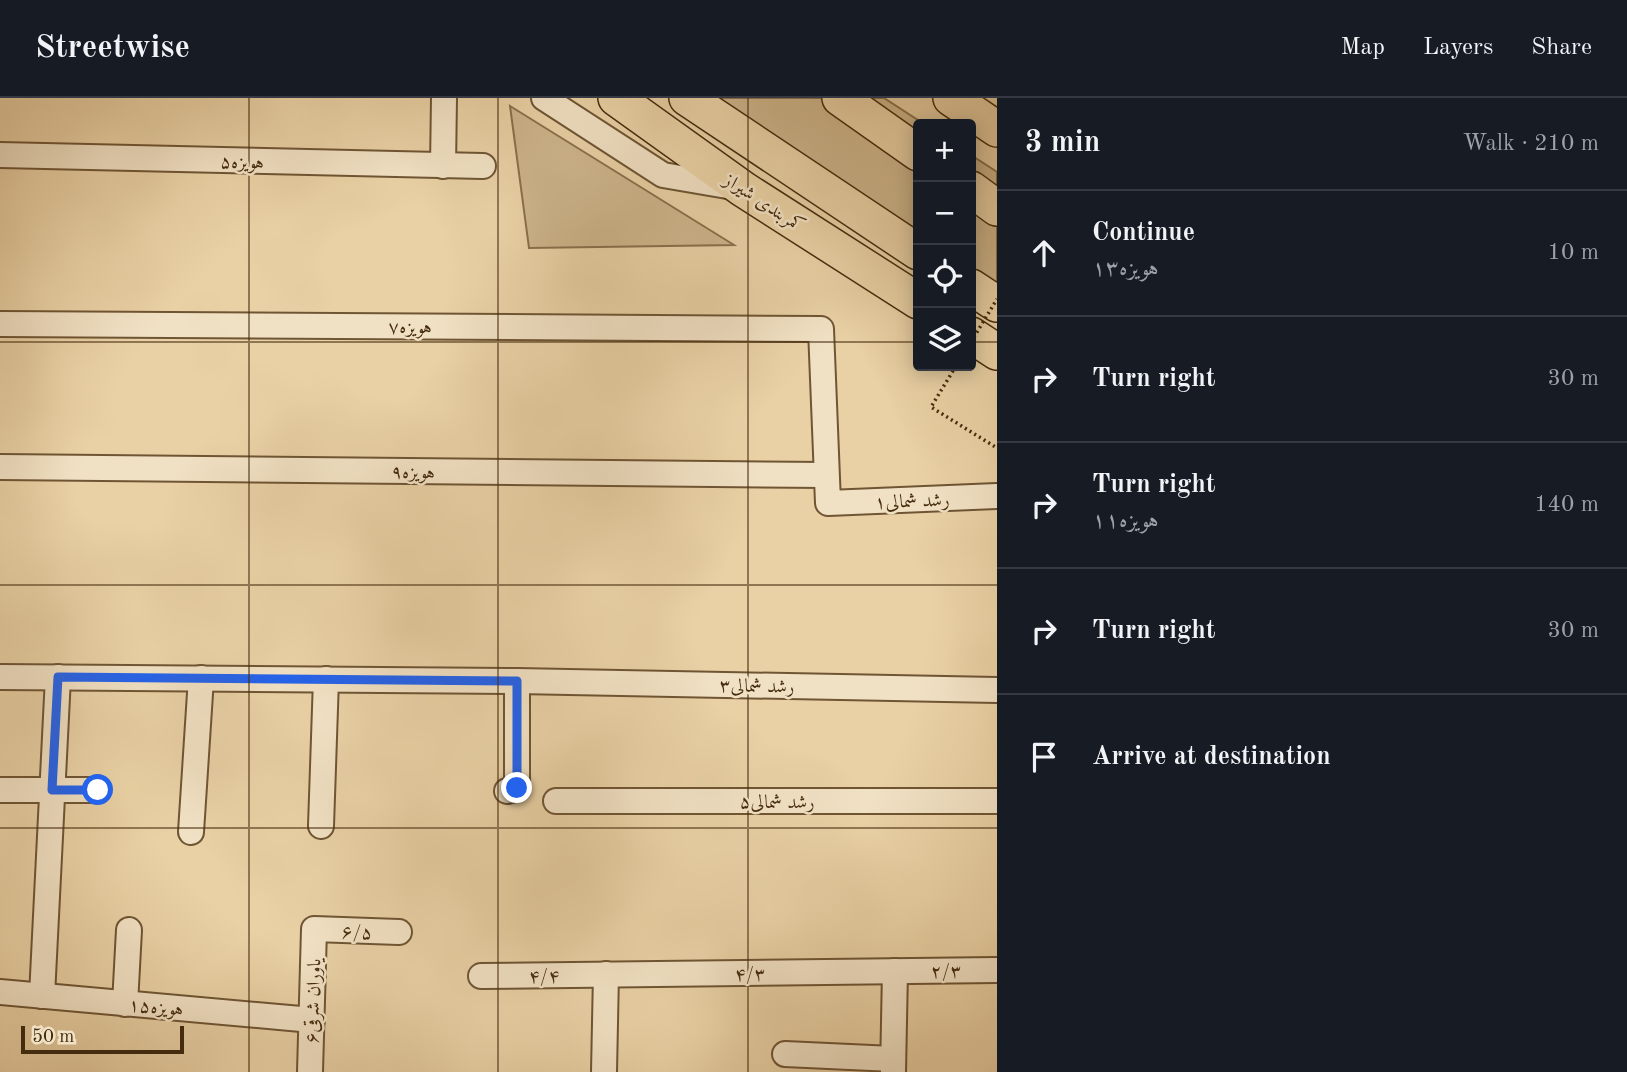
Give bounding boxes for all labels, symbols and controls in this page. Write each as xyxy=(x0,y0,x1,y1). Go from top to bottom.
text: Streetwise xyxy=(35,32,190,65)
text: Map xyxy=(1341,36,1385,60)
text: Layers xyxy=(1423,36,1493,60)
text: Share xyxy=(1531,36,1592,60)
map controls xyxy=(913,119,976,371)
button: + xyxy=(913,119,976,182)
text: 3 min xyxy=(1025,128,1100,158)
text: Walk · 210 m xyxy=(1463,132,1599,155)
street label: هویزه۵ xyxy=(220,154,264,174)
street label: کمربندی شیراز xyxy=(718,169,808,238)
button: − xyxy=(913,182,976,245)
text: Continue xyxy=(1092,220,1195,246)
icon: ahead xyxy=(1025,234,1063,272)
text: 10 m xyxy=(1548,241,1599,264)
button: locate xyxy=(913,245,976,308)
text: هویزه۱۳ xyxy=(1092,257,1159,280)
button: layers xyxy=(913,308,976,371)
street label: هویزه۷ xyxy=(388,319,432,339)
icon: right xyxy=(1025,360,1063,398)
text: Turn right xyxy=(1092,366,1215,392)
text: 30 m xyxy=(1548,367,1599,390)
street label: هویزه۹ xyxy=(391,464,435,484)
text: Turn right xyxy=(1092,472,1215,498)
icon: right xyxy=(1025,486,1063,524)
street label: رشد شمالی۱ xyxy=(874,492,950,513)
text: 140 m xyxy=(1534,493,1599,516)
text: هویزه۱۱ xyxy=(1092,509,1159,532)
icon: right xyxy=(1025,612,1063,650)
text: Turn right xyxy=(1092,618,1215,644)
text: 30 m xyxy=(1548,619,1599,642)
street label: رشد شمالی۳ xyxy=(719,677,795,698)
icon: arrive xyxy=(1025,738,1063,776)
text: Arrive at destination xyxy=(1092,744,1331,770)
route end xyxy=(501,772,532,803)
route start xyxy=(82,774,113,805)
street label: رشد شمالی۵ xyxy=(739,794,815,813)
street label: ۶/۵ xyxy=(341,923,373,944)
street label: یاوران شرقی۶ xyxy=(303,957,327,1044)
street label: ۲/۳ xyxy=(930,963,962,982)
street label: ۴/۳ xyxy=(734,966,766,985)
street label: ۴/۴ xyxy=(528,968,560,987)
street label: هویزه۱۵ xyxy=(127,997,184,1021)
scale bar xyxy=(21,1023,184,1055)
text: 50 m xyxy=(32,1028,74,1047)

